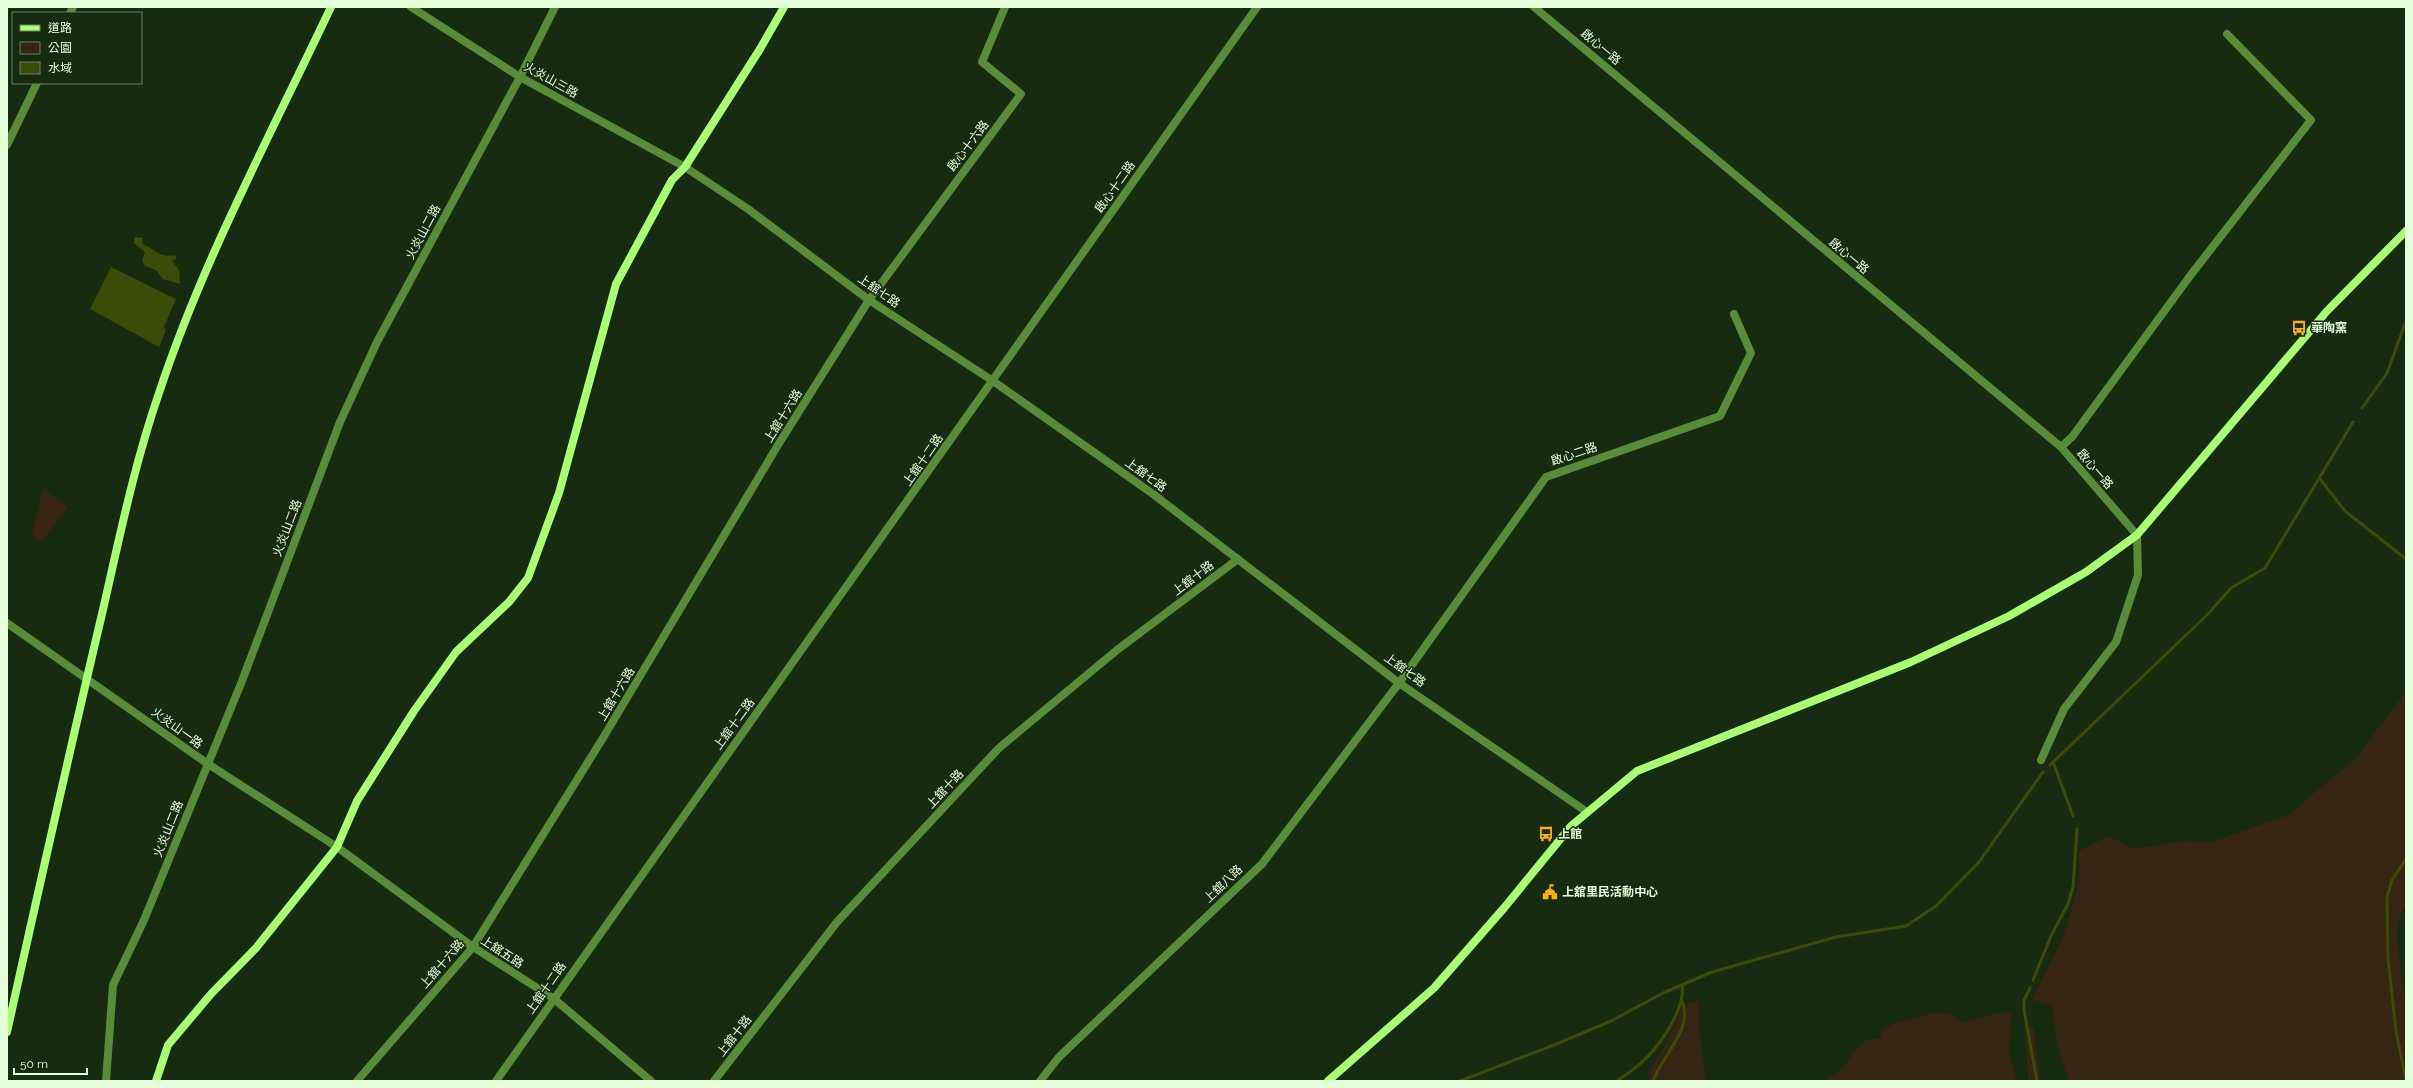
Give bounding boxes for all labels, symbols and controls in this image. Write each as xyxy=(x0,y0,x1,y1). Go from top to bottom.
legend xyxy=(12,12,142,84)
text: 道路 xyxy=(48,21,72,35)
street label: 啟心一路 xyxy=(1578,26,1624,68)
text: 公園 xyxy=(48,41,72,55)
street label: 火炎山三路 xyxy=(521,59,581,101)
text: 水域 xyxy=(48,61,72,75)
street label: 啟心十六路 xyxy=(944,118,992,174)
street label: 啟心十二路 xyxy=(1092,158,1138,216)
street label: 火炎山二路 xyxy=(403,202,443,262)
street label: 啟心一路 xyxy=(1826,235,1872,277)
street label: 上舘七路 xyxy=(855,271,903,311)
bus stop icon: 華陶窯 xyxy=(2290,319,2308,337)
place label: 華陶窯 xyxy=(2311,321,2347,335)
street label: 上舘十六路 xyxy=(761,387,805,445)
street label: 上舘十二路 xyxy=(900,431,946,489)
street label: 啟心二路 xyxy=(1549,440,1599,468)
street label: 啟心一路 xyxy=(2074,446,2116,492)
street label: 上舘七路 xyxy=(1122,455,1170,495)
street label: 火炎山二路 xyxy=(270,497,304,559)
street label: 上舘十路 xyxy=(1170,558,1216,598)
street label: 上舘七路 xyxy=(1381,650,1429,690)
street label: 上舘十六路 xyxy=(595,665,637,723)
street label: 上舘十二路 xyxy=(711,696,757,752)
street label: 火炎山一路 xyxy=(149,705,205,751)
street label: 上舘十路 xyxy=(924,767,966,811)
street label: 火炎山二路 xyxy=(150,799,186,859)
bus stop icon: 上館 xyxy=(1537,825,1555,843)
place label: 上館 xyxy=(1558,827,1582,841)
street label: 上舘八路 xyxy=(1201,862,1245,906)
public building icon: 上舘里民活動中心 xyxy=(1541,883,1559,901)
place label: 上舘里民活動中心 xyxy=(1562,885,1658,899)
street label: 上舘五路 xyxy=(478,933,526,971)
street label: 上舘十六路 xyxy=(417,937,467,991)
street label: 上舘十二路 xyxy=(523,959,569,1017)
street label: 上舘十路 xyxy=(714,1013,754,1059)
scale bar xyxy=(14,1050,87,1076)
text: 50 m xyxy=(20,1057,48,1071)

